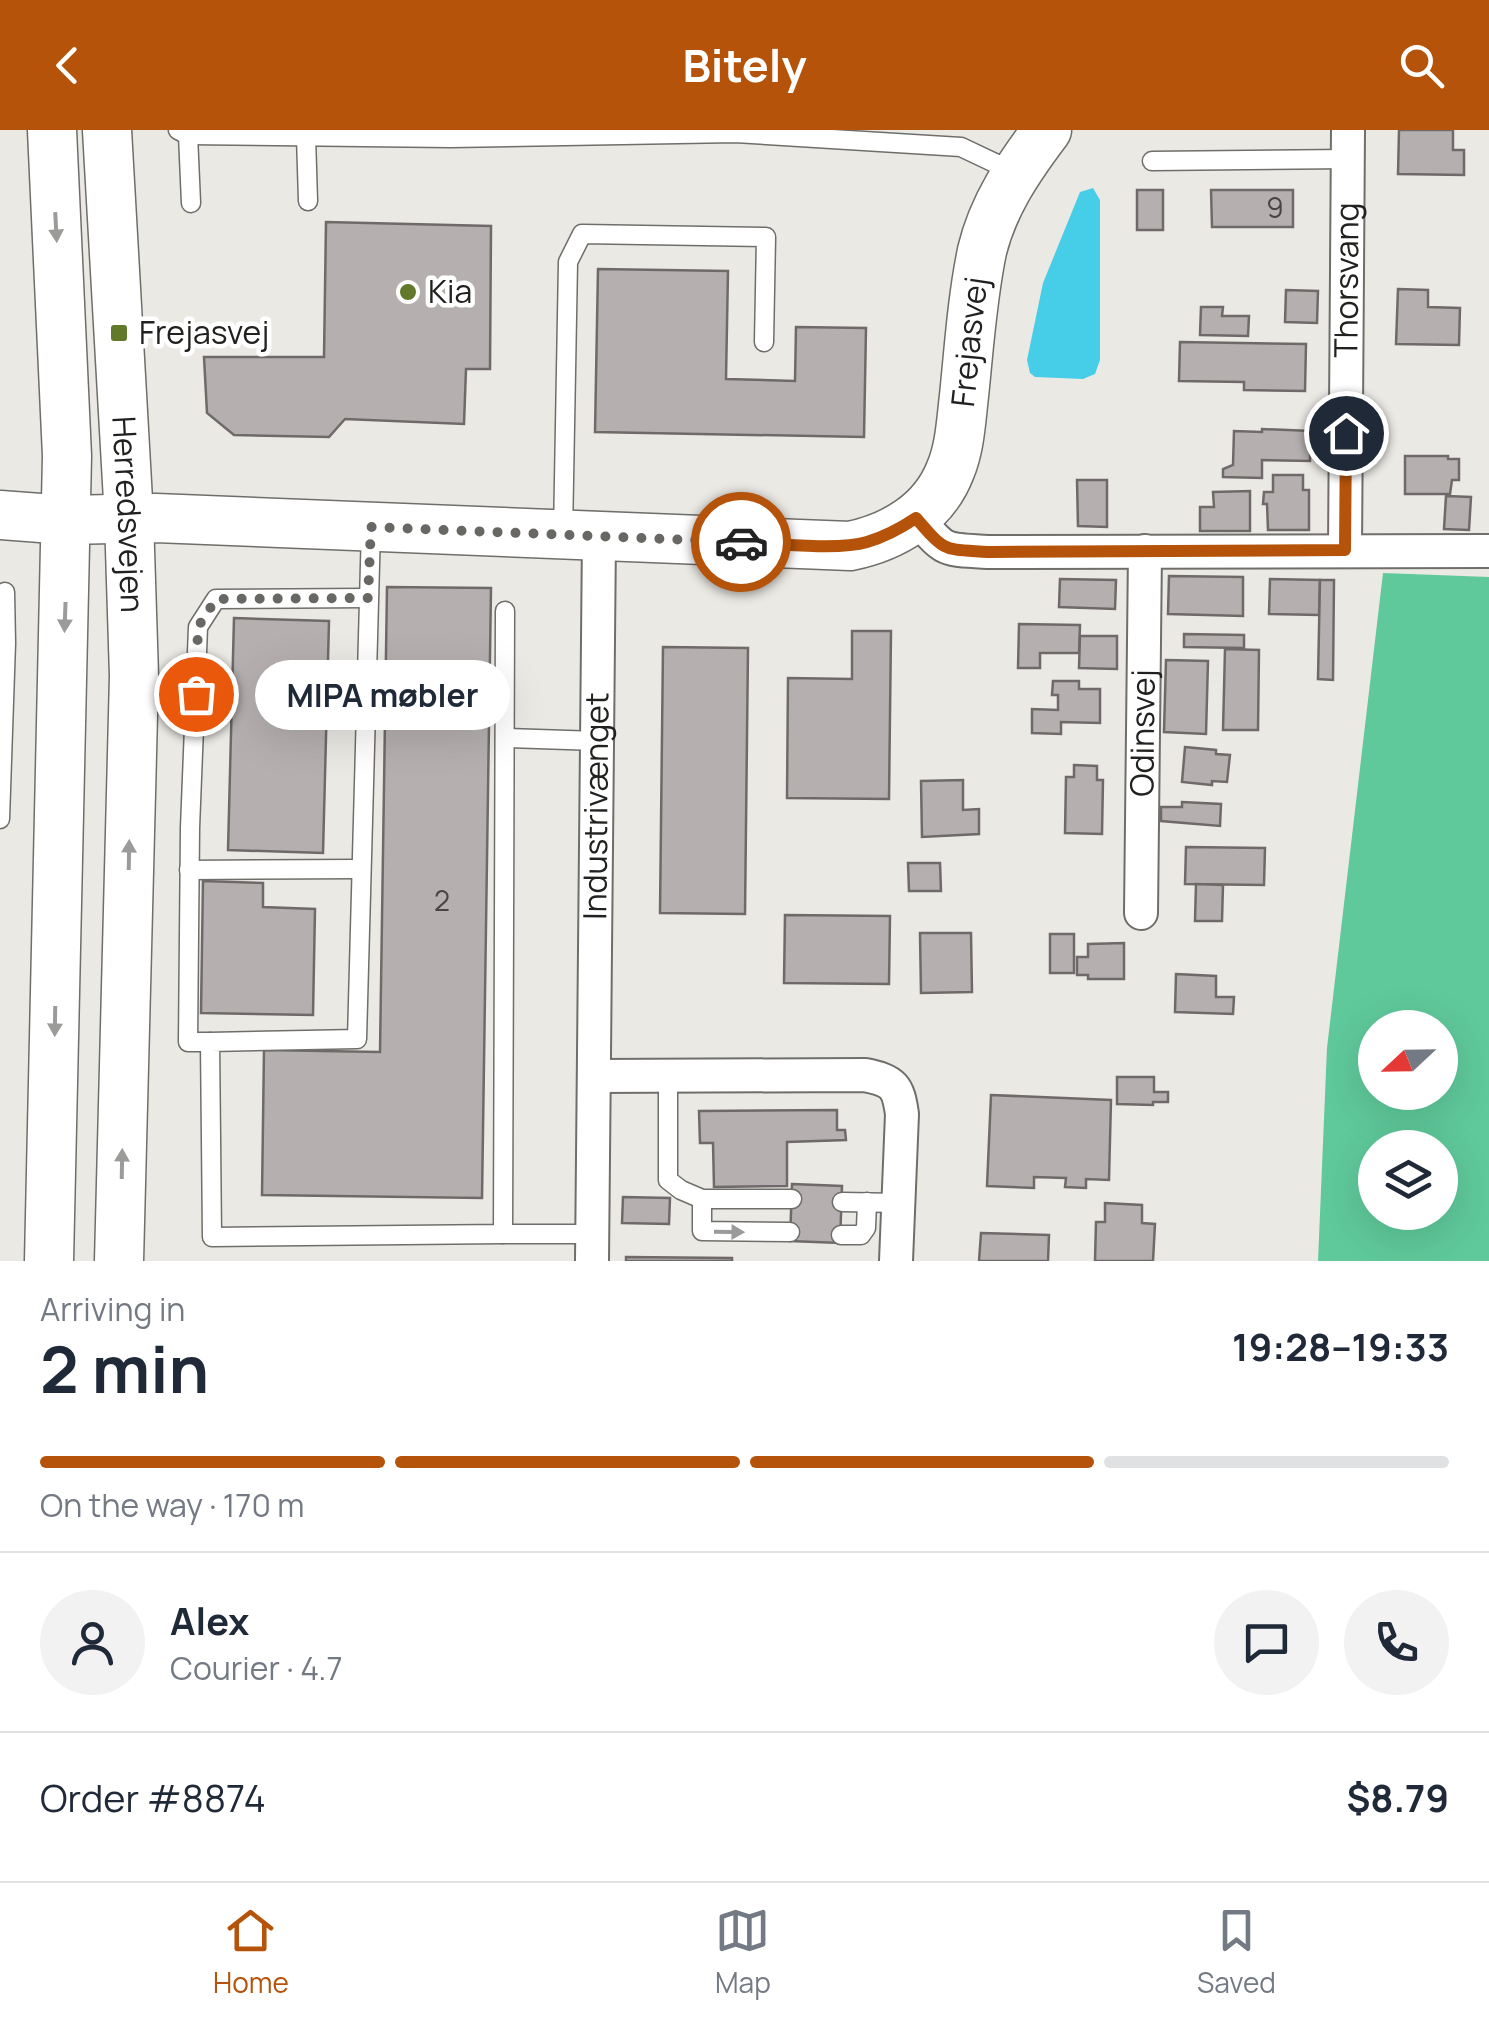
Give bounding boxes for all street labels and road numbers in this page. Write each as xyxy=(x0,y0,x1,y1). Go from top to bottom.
street label: Thorsvang xyxy=(1323,202,1368,358)
street label: Frejasvej xyxy=(940,274,998,409)
street label: Herredsvejen xyxy=(102,415,155,613)
street label: Odinsvej xyxy=(1119,669,1165,797)
street label: Industrivænget xyxy=(572,692,618,920)

